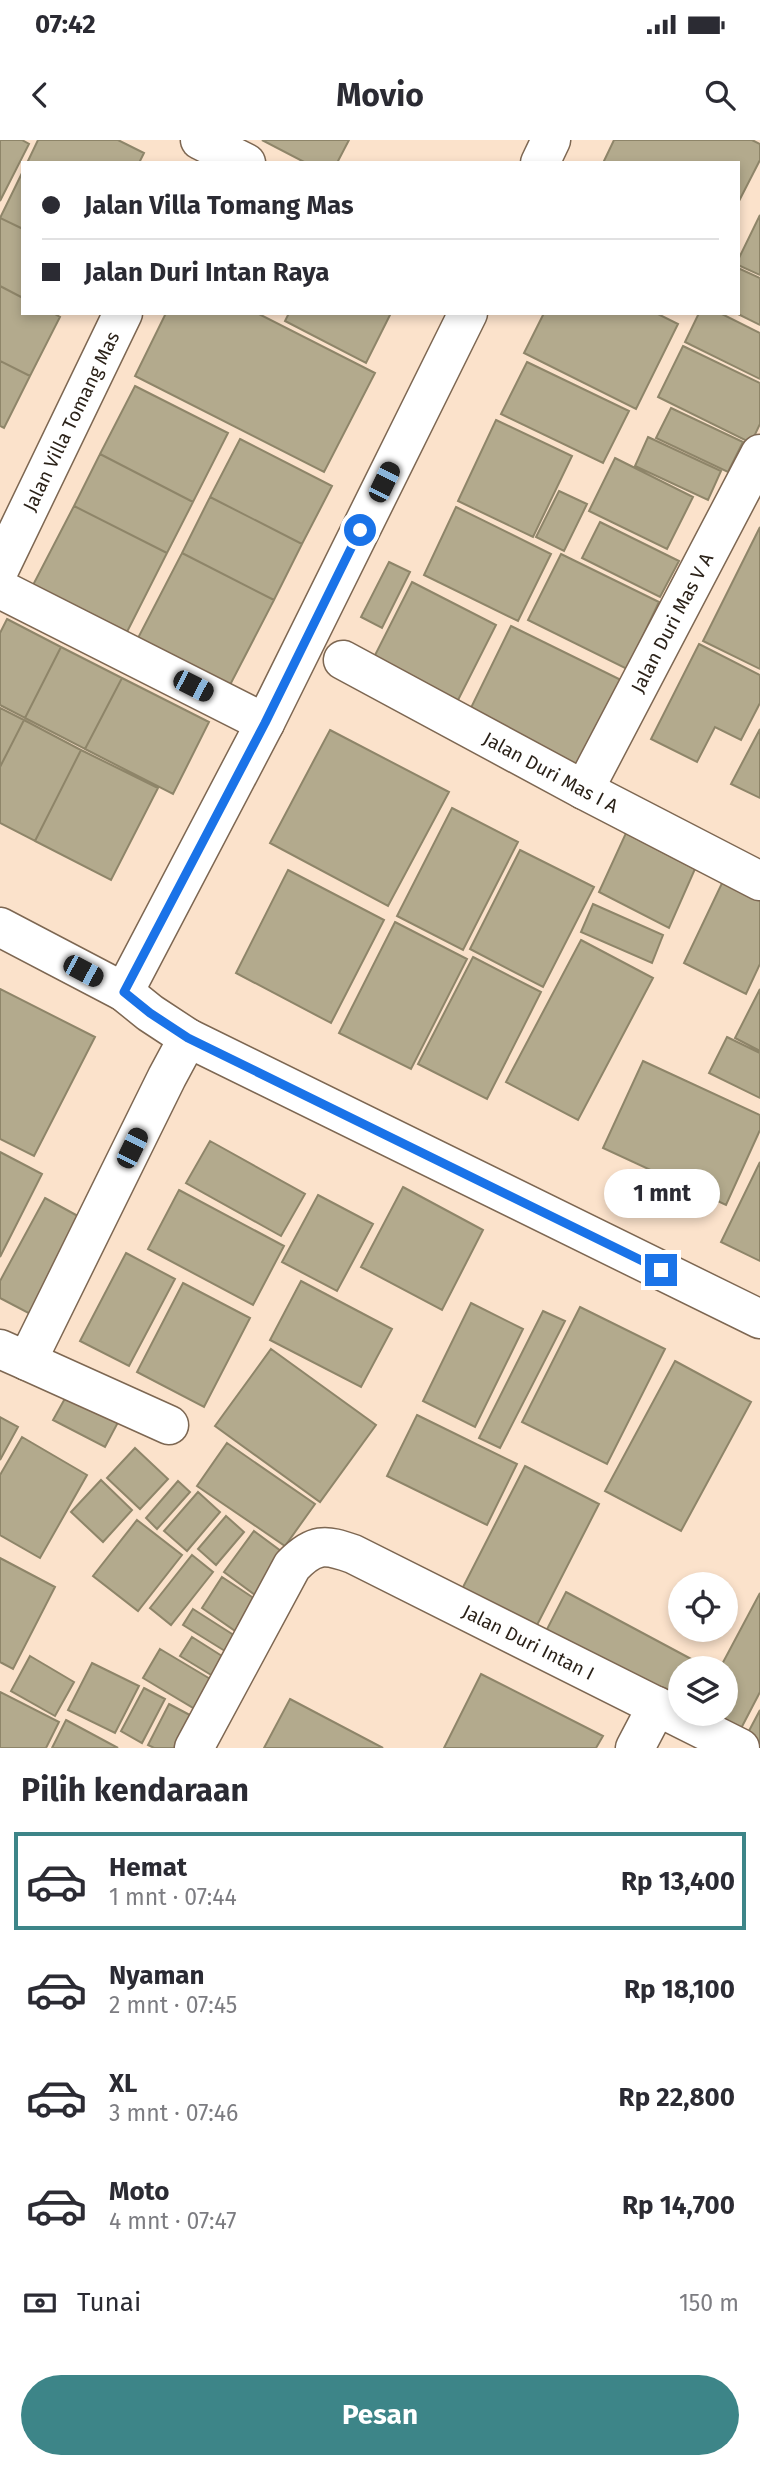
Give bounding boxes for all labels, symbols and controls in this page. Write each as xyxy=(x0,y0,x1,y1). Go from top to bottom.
text: 07:42 xyxy=(35,9,96,40)
icon: back xyxy=(21,76,59,114)
text: Movio xyxy=(336,76,424,114)
icon: search xyxy=(701,76,739,114)
text: Jalan Villa Tomang Mas xyxy=(84,190,354,221)
text: Jalan Duri Intan Raya xyxy=(84,257,330,288)
street label: Jalan Villa Tomang Mas xyxy=(18,328,124,515)
car xyxy=(366,459,403,505)
route start xyxy=(344,514,376,546)
street label: Jalan Duri Mas V A xyxy=(626,549,718,697)
car xyxy=(170,667,217,705)
street label: Jalan Duri Mas I A xyxy=(479,727,622,818)
car xyxy=(60,952,107,990)
car xyxy=(114,1125,151,1171)
callout: 1 mnt xyxy=(603,1168,719,1218)
text: 1 mnt xyxy=(633,1179,691,1207)
route end xyxy=(645,1254,677,1286)
map controls xyxy=(668,1572,738,1726)
button: locate xyxy=(668,1572,738,1642)
street label: Jalan Duri Intan I xyxy=(458,1600,598,1685)
button: layers xyxy=(668,1656,738,1726)
text: Pilih kendaraan xyxy=(21,1771,249,1809)
icon: car xyxy=(25,1850,88,1913)
text: Hemat xyxy=(109,1852,187,1883)
text: Rp 13,400 xyxy=(621,1866,735,1897)
text: 1 mnt · 07:44 xyxy=(109,1883,237,1911)
icon: car xyxy=(25,1958,88,2021)
text: Nyaman xyxy=(109,1960,205,1991)
text: Rp 18,100 xyxy=(624,1974,735,2005)
text: 2 mnt · 07:45 xyxy=(109,1991,237,2019)
icon: car xyxy=(25,2066,88,2129)
text: XL xyxy=(109,2068,137,2099)
text: Rp 22,800 xyxy=(619,2082,735,2113)
text: 3 mnt · 07:46 xyxy=(109,2099,238,2127)
icon: car xyxy=(25,2174,88,2237)
text: Moto xyxy=(109,2176,169,2207)
text: Rp 14,700 xyxy=(622,2190,735,2221)
text: 4 mnt · 07:47 xyxy=(109,2207,236,2235)
icon: cash xyxy=(21,2284,59,2322)
text: Tunai xyxy=(77,2287,141,2318)
text: 150 m xyxy=(679,2289,739,2317)
button: Pesan xyxy=(21,2375,739,2455)

